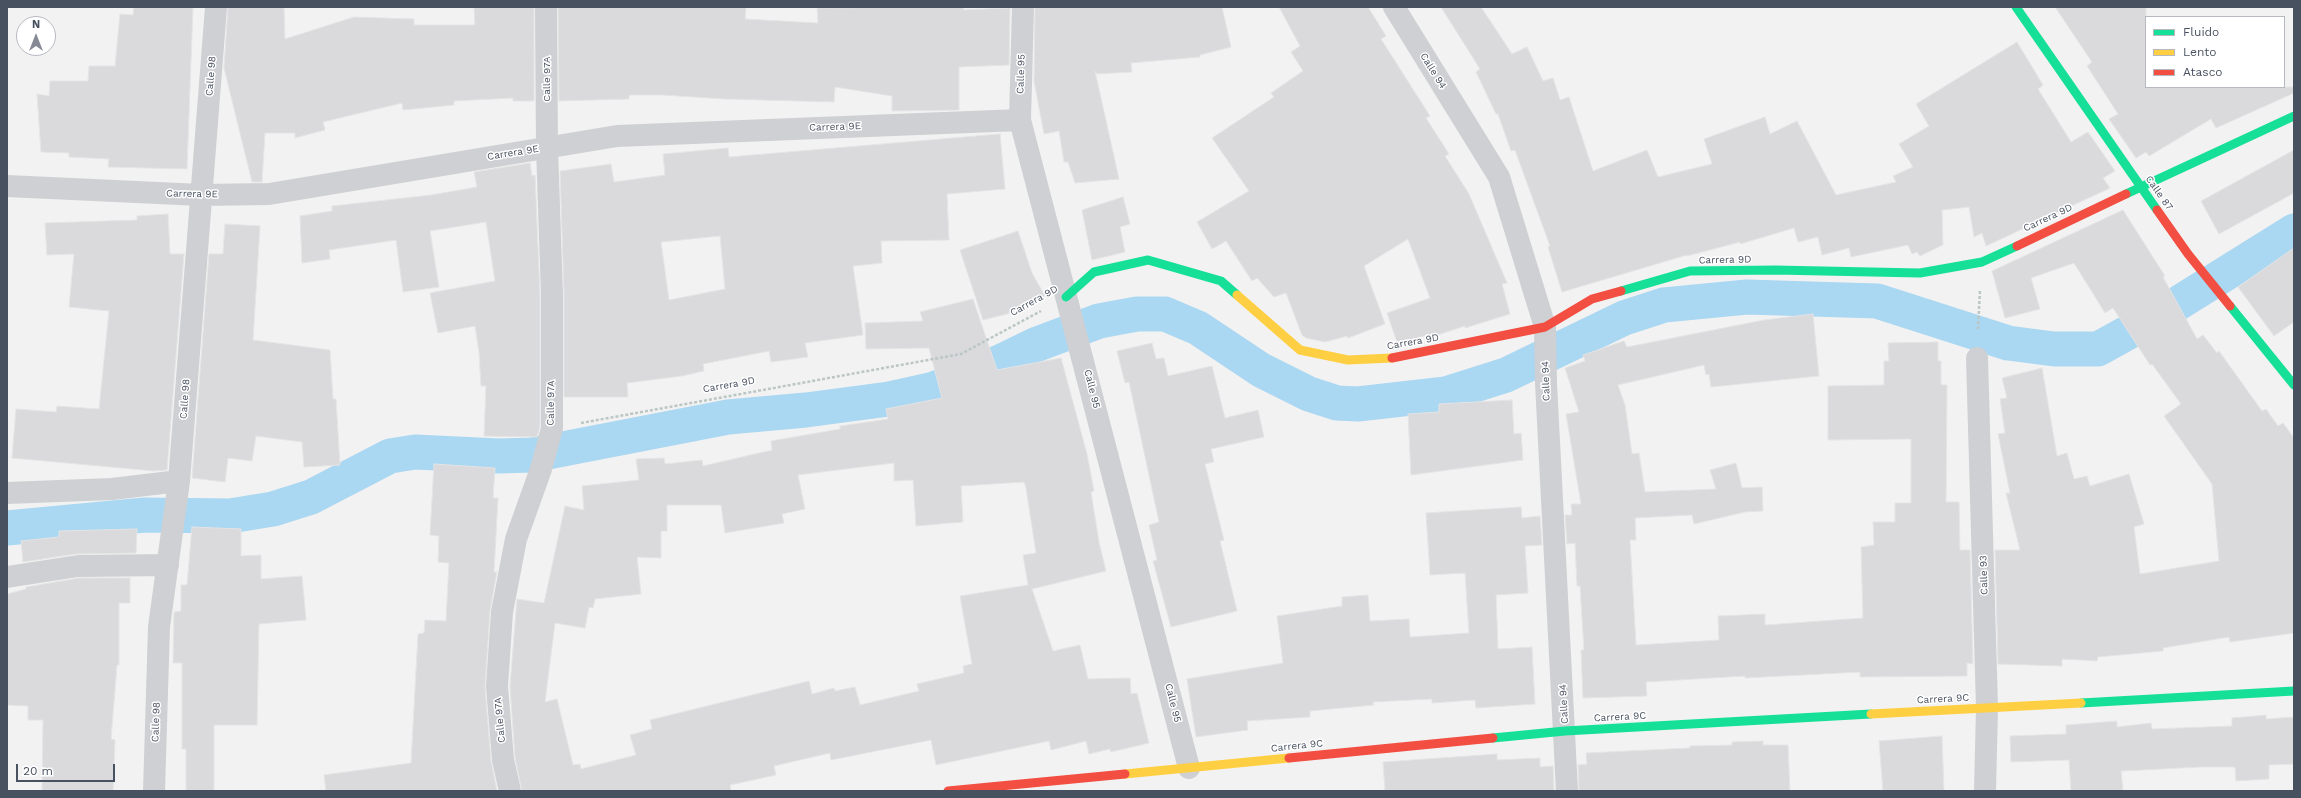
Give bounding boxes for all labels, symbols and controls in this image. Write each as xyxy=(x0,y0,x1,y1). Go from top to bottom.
north arrow xyxy=(16,16,56,56)
legend xyxy=(2145,16,2285,88)
text: N xyxy=(32,18,40,31)
text: Fluido xyxy=(2183,25,2219,39)
text: Lento xyxy=(2183,45,2217,59)
street label: Calle 94 xyxy=(1417,51,1449,91)
street label: Calle 95 xyxy=(1014,54,1028,94)
street label: Calle 98 xyxy=(203,55,219,97)
street label: Calle 97A xyxy=(541,56,553,102)
text: Atasco xyxy=(2183,65,2223,79)
street label: Carrera 9E xyxy=(809,120,861,134)
street label: Carrera 9E xyxy=(486,143,540,163)
street label: Calle 87 xyxy=(2143,174,2175,212)
street label: Carrera 9E xyxy=(166,188,218,200)
street label: Carrera 9D xyxy=(2022,201,2074,235)
street label: Carrera 9D xyxy=(1699,254,1751,266)
street label: Carrera 9D xyxy=(1008,283,1060,319)
street label: Carrera 9D xyxy=(1386,332,1440,352)
street label: Calle 94 xyxy=(1539,361,1553,401)
street label: Calle 95 xyxy=(1081,368,1103,410)
street label: Carrera 9D xyxy=(702,375,756,395)
street label: Calle 98 xyxy=(178,379,192,419)
street label: Calle 97A xyxy=(545,380,557,426)
street label: Calle 93 xyxy=(1977,555,1991,595)
street label: Calle 95 xyxy=(1162,682,1184,724)
street label: Calle 94 xyxy=(1557,684,1571,724)
street label: Carrera 9C xyxy=(1917,692,1969,706)
street label: Calle 97A xyxy=(492,697,508,743)
street label: Calle 98 xyxy=(149,702,163,742)
street label: Carrera 9C xyxy=(1594,710,1646,724)
street label: Carrera 9C xyxy=(1270,737,1324,755)
scale bar xyxy=(18,756,117,782)
text: 20 m xyxy=(23,764,53,778)

